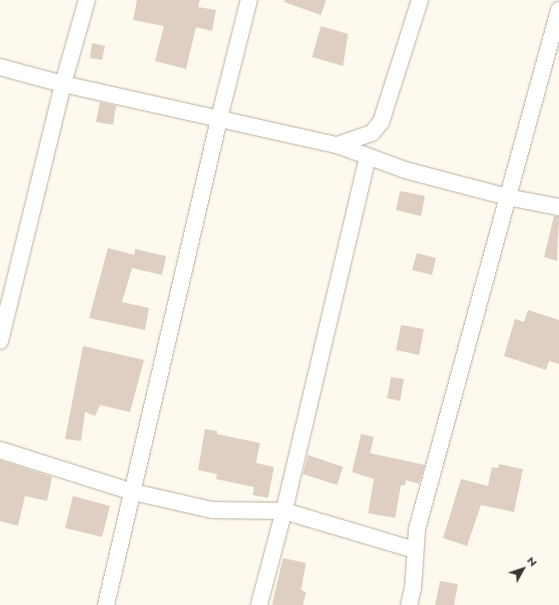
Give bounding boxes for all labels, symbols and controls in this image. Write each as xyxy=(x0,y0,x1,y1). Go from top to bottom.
north arrow xyxy=(503,549,543,589)
text: N xyxy=(523,553,541,570)

